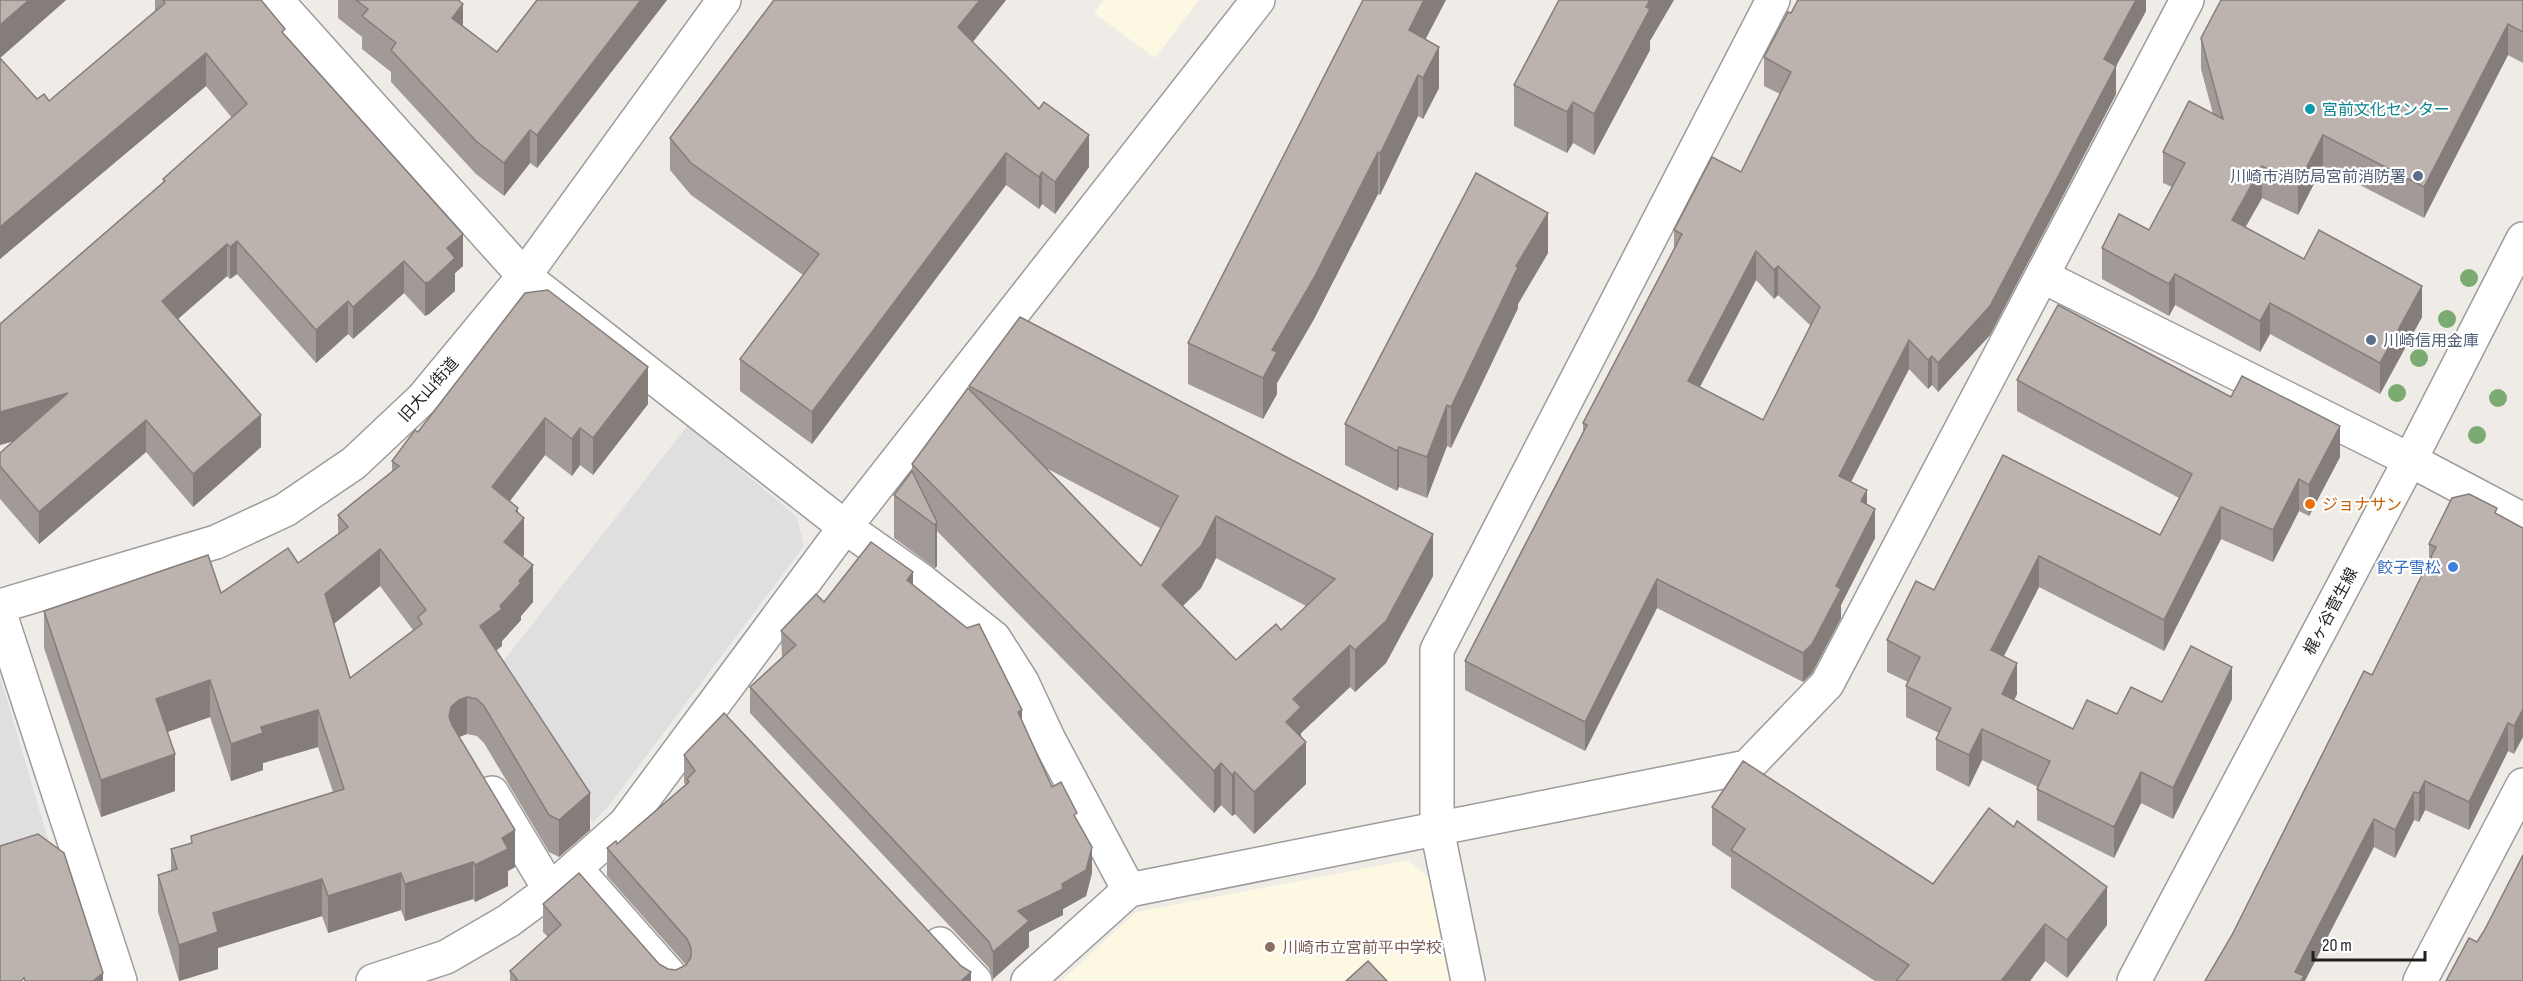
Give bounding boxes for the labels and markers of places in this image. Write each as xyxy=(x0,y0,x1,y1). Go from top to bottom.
place label: 宮前文化センター xyxy=(2322,101,2450,120)
marker: 宮前文化センター xyxy=(2303,102,2317,116)
place label: 川崎市消防局宮前消防署 xyxy=(2230,168,2406,187)
marker: 川崎市消防局宮前消防署 xyxy=(2411,169,2425,183)
place label: 川崎信用金庫 xyxy=(2383,332,2479,351)
marker: 川崎信用金庫 xyxy=(2364,333,2378,347)
place label: ジョナサン xyxy=(2322,496,2402,515)
marker: ジョナサン xyxy=(2303,497,2317,511)
place label: 餃子雪松 xyxy=(2377,559,2441,578)
marker: 餃子雪松 xyxy=(2446,560,2460,574)
place label: 川崎市立宮前平中学校 xyxy=(1282,939,1442,958)
marker: 川崎市立宮前平中学校 xyxy=(1263,940,1277,954)

